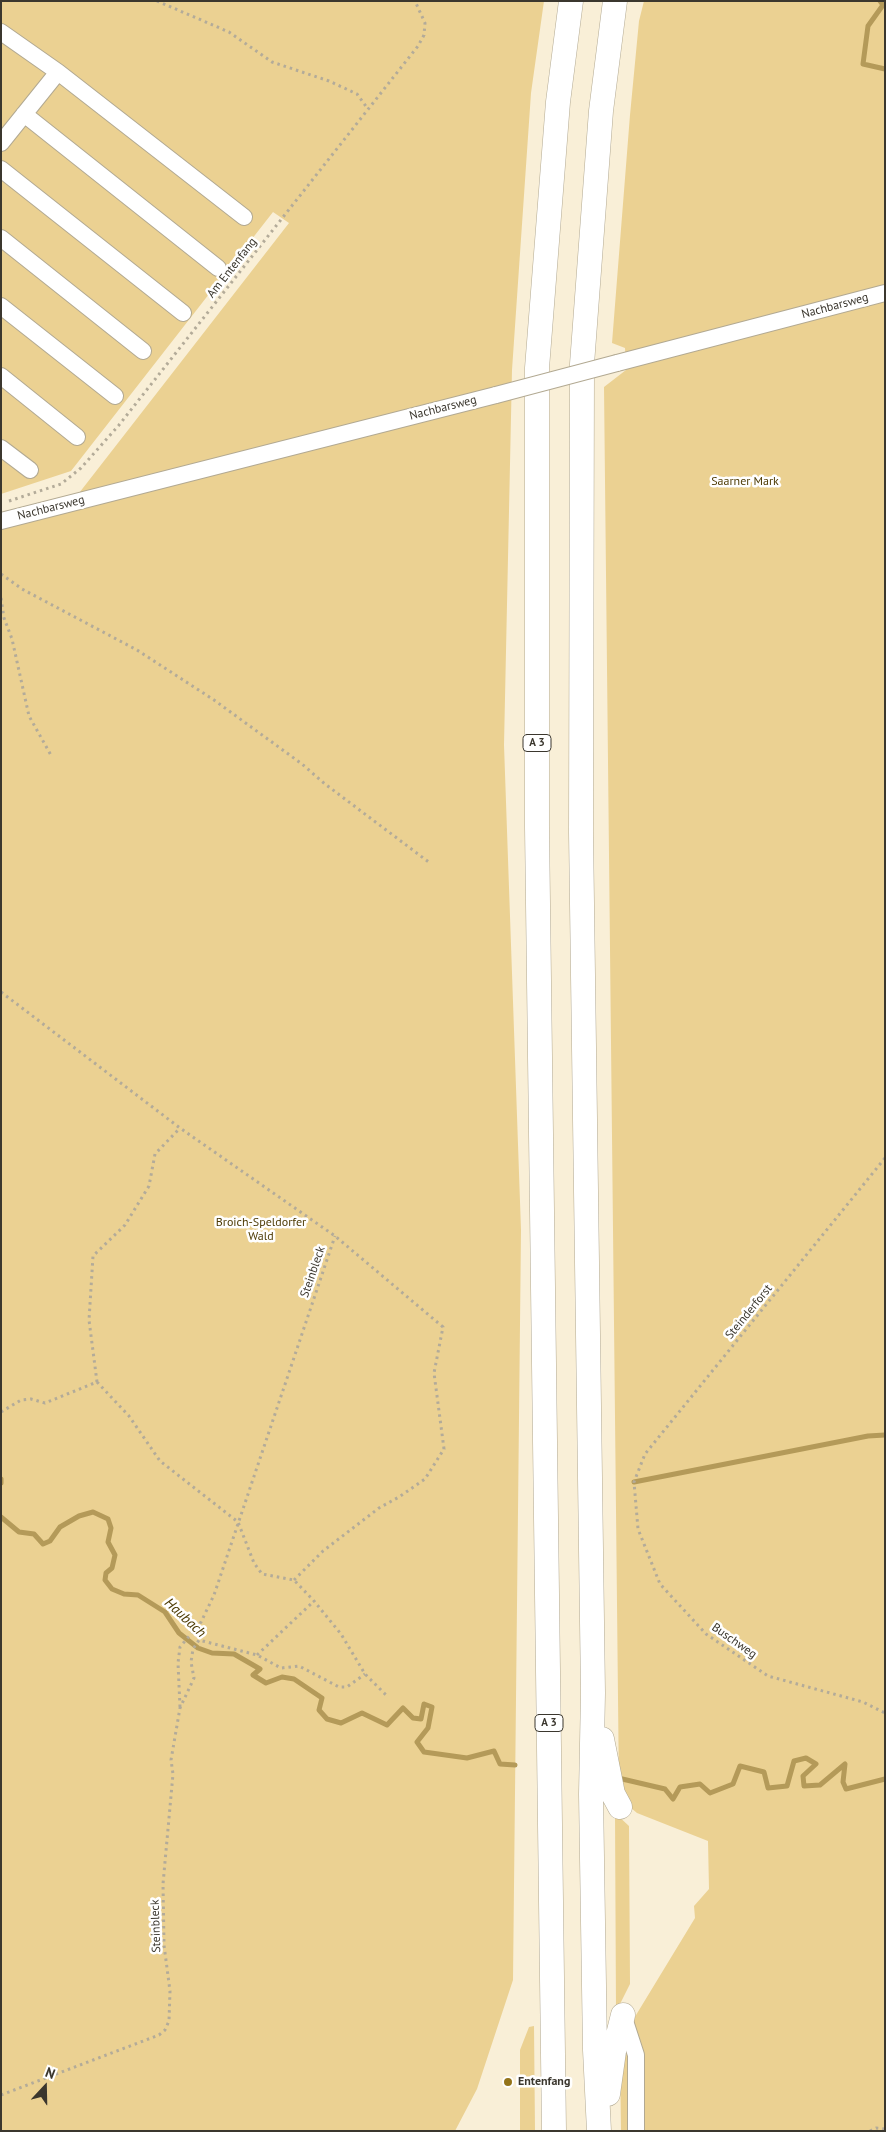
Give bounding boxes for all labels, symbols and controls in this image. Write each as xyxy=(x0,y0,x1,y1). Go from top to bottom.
street label: Am Entenfang xyxy=(204,235,260,301)
street label: Nachbarsweg xyxy=(800,290,870,322)
street label: Nachbarsweg xyxy=(408,393,478,423)
park label: Saarner Mark xyxy=(711,475,779,489)
street label: Nachbarsweg xyxy=(16,493,86,523)
road number: A 3 xyxy=(523,734,551,751)
park label: Broich-Speldorfer Wald xyxy=(216,1216,306,1244)
street label: Steinbleck xyxy=(298,1244,328,1300)
street label: Steinderforst xyxy=(723,1282,775,1342)
water label: Haubach xyxy=(161,1595,209,1641)
street label: Buschweg xyxy=(709,1620,759,1662)
road number: A 3 xyxy=(535,1715,563,1732)
street label: Steinbleck xyxy=(148,1899,164,1953)
north arrow xyxy=(20,2062,70,2112)
text: N xyxy=(43,2063,58,2083)
place label: Entenfang xyxy=(518,2075,570,2089)
marker: Entenfang xyxy=(502,2076,514,2088)

